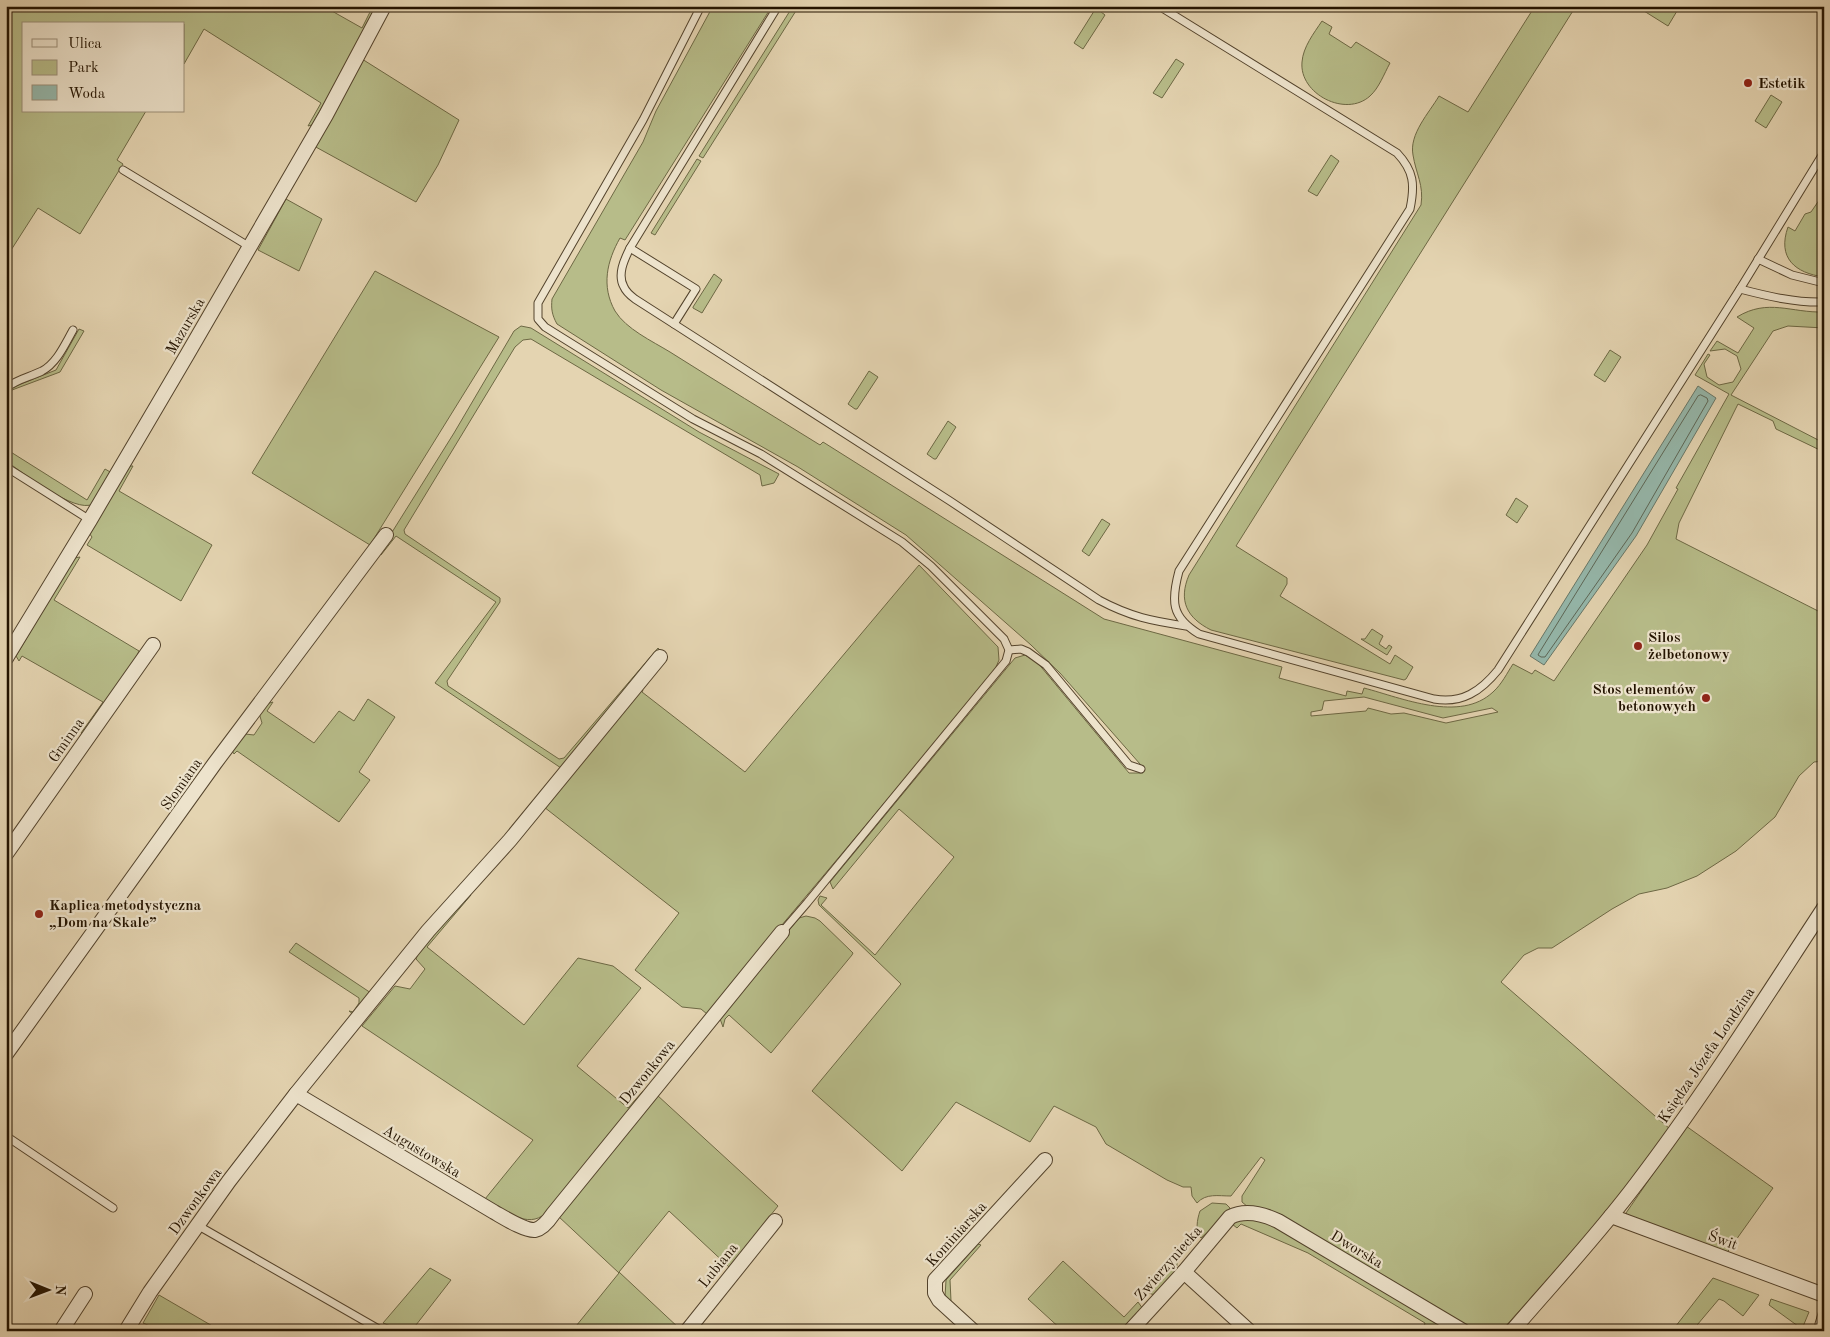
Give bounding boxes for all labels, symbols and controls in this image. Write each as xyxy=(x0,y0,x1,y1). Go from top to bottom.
legend xyxy=(22,22,185,112)
text: Ulica xyxy=(68,37,102,52)
text: Park xyxy=(68,61,99,76)
marker: Estetik xyxy=(1742,77,1754,89)
place label: Estetik xyxy=(1758,77,1806,92)
text: Woda xyxy=(68,87,106,102)
street label: Mazurska xyxy=(164,295,209,358)
place label: Silos żelbetonowy xyxy=(1648,631,1730,663)
marker: Silos żelbetonowy xyxy=(1632,640,1644,652)
place label: Stos elementów betonowych xyxy=(1592,683,1696,715)
marker: Stos elementów betonowych xyxy=(1700,692,1712,704)
street label: Gminna xyxy=(47,715,88,766)
street label: Słomiana xyxy=(159,756,206,814)
place label: Kaplica metodystyczna „Dom na Skale” xyxy=(49,899,202,931)
marker: Kaplica metodystyczna „Dom na Skale” xyxy=(33,908,45,920)
street label: Księdza Józefa Londzina xyxy=(1656,985,1759,1126)
street label: Dzwonkowa xyxy=(618,1037,679,1108)
street label: Augustowska xyxy=(380,1123,463,1182)
street label: Dzwonkowa xyxy=(167,1165,226,1238)
street label: Kominiarska xyxy=(924,1199,991,1271)
street label: Zwierzyniecka xyxy=(1133,1223,1206,1304)
street label: Świt xyxy=(1706,1225,1741,1254)
street label: Dworska xyxy=(1328,1229,1385,1272)
street label: Lubiana xyxy=(697,1240,742,1291)
north arrow xyxy=(22,1264,72,1314)
text: N xyxy=(53,1285,67,1296)

